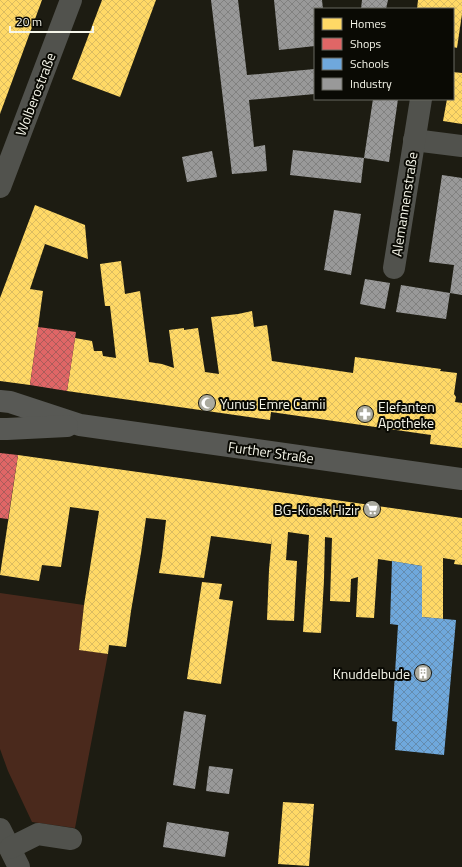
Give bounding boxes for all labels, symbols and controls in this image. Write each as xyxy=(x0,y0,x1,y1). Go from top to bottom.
scale bar xyxy=(10,8,93,34)
legend xyxy=(314,8,454,100)
text: 20 m xyxy=(16,12,42,31)
text: Homes xyxy=(350,14,386,33)
text: Shops xyxy=(350,34,382,53)
street label: Wolberostraße xyxy=(9,49,61,139)
text: Schools xyxy=(350,54,390,73)
text: Industry xyxy=(350,74,392,93)
street label: Alemannenstraße xyxy=(385,150,423,258)
mosque icon: Yunus Emre Camii xyxy=(197,393,217,413)
place label: Yunus Emre Camii xyxy=(220,393,325,414)
place label: Elefanten Apotheke xyxy=(378,396,435,433)
pharmacy icon: Elefanten Apotheke xyxy=(355,404,375,424)
street label: Further Straße xyxy=(227,436,315,468)
place label: BG-Kiosk Hizir xyxy=(274,499,359,520)
supermarket icon: BG-Kiosk Hizir xyxy=(362,499,382,519)
place label: Knuddelbude xyxy=(333,663,410,684)
building icon: Knuddelbude xyxy=(413,663,433,683)

